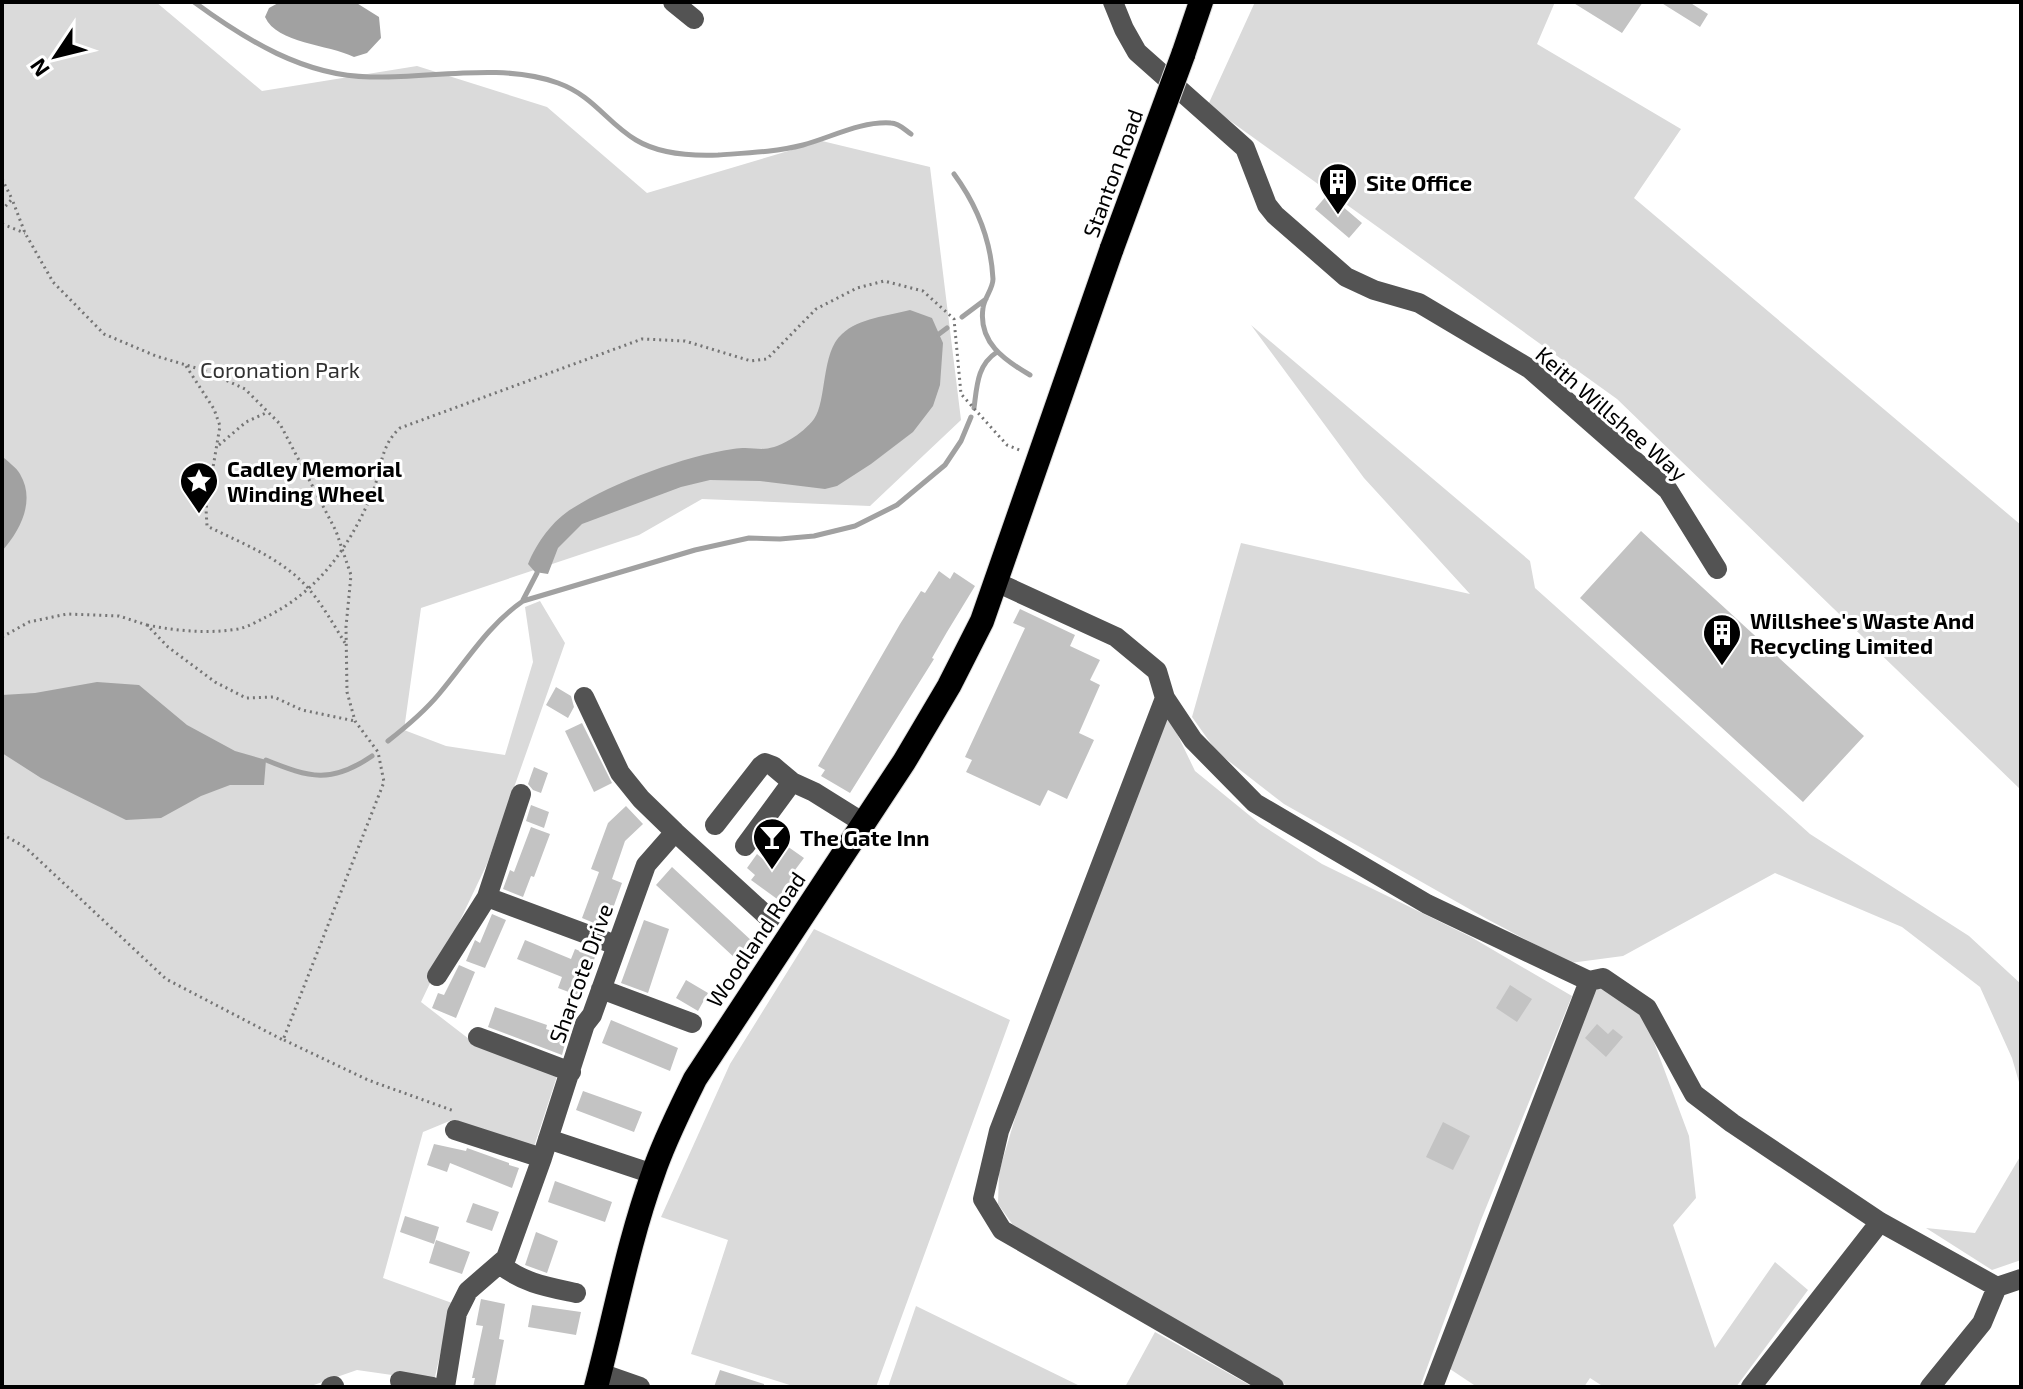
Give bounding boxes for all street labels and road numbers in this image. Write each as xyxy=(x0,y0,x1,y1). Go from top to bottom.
street label: Stanton Road xyxy=(1077,105,1147,241)
street label: Keith Willshee Way xyxy=(1531,340,1693,486)
street label: Woodland Road xyxy=(700,866,810,1012)
street label: Sharcote Drive xyxy=(543,900,617,1046)

